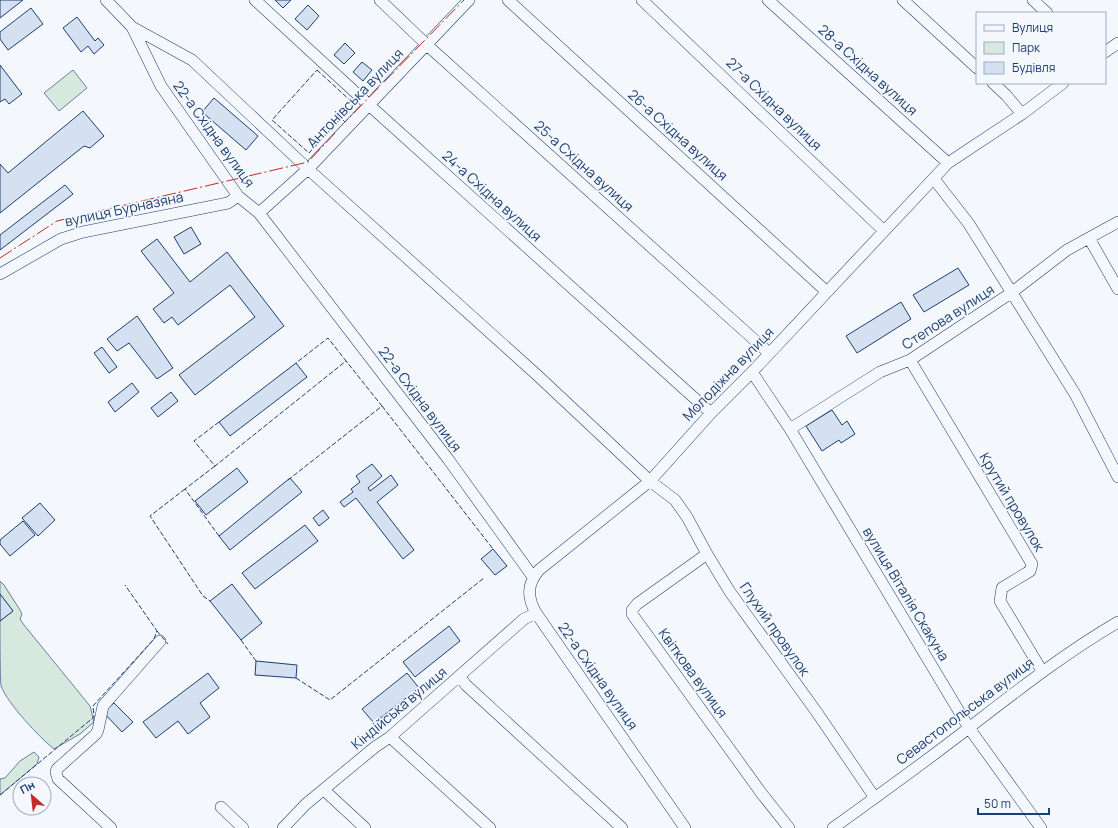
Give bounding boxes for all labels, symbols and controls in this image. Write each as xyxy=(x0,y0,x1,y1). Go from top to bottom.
legend xyxy=(976,12,1106,84)
text: Вулиця xyxy=(1012,19,1053,36)
street label: 28-а Східна вулиця xyxy=(815,20,922,119)
text: Парк xyxy=(1012,39,1041,56)
street label: Антонівська вулиця xyxy=(302,44,407,151)
street label: 27-а Східна вулиця xyxy=(722,53,826,154)
text: Будівля xyxy=(1012,59,1055,76)
street label: 22-а Східна вулиця xyxy=(169,77,260,191)
street label: 26-а Східна вулиця xyxy=(624,85,732,185)
street label: 25-а Східна вулиця xyxy=(531,116,638,215)
street label: 24-а Східна вулиця xyxy=(439,146,546,245)
street label: вулиця Бурназяна xyxy=(63,187,185,230)
street label: Степова вулиця xyxy=(898,280,998,354)
street label: Молодіжна вулиця xyxy=(678,323,777,425)
street label: 22-а Східна вулиця xyxy=(374,342,466,455)
street label: Крутий провулок xyxy=(975,449,1050,556)
street label: вулиця Віталія Скакуна xyxy=(859,523,954,664)
street label: Глухий провулок xyxy=(736,578,815,680)
street label: 22-а Східна вулиця xyxy=(554,618,643,733)
street label: Квіткова вулиця xyxy=(654,624,732,721)
street label: Севастопольська вулиця xyxy=(892,653,1037,769)
street label: Кіндійська вулиця xyxy=(347,662,450,753)
north arrow xyxy=(12,776,52,816)
text: Пн xyxy=(17,777,37,797)
scale bar xyxy=(978,790,1049,816)
text: 50 m xyxy=(984,795,1011,812)

